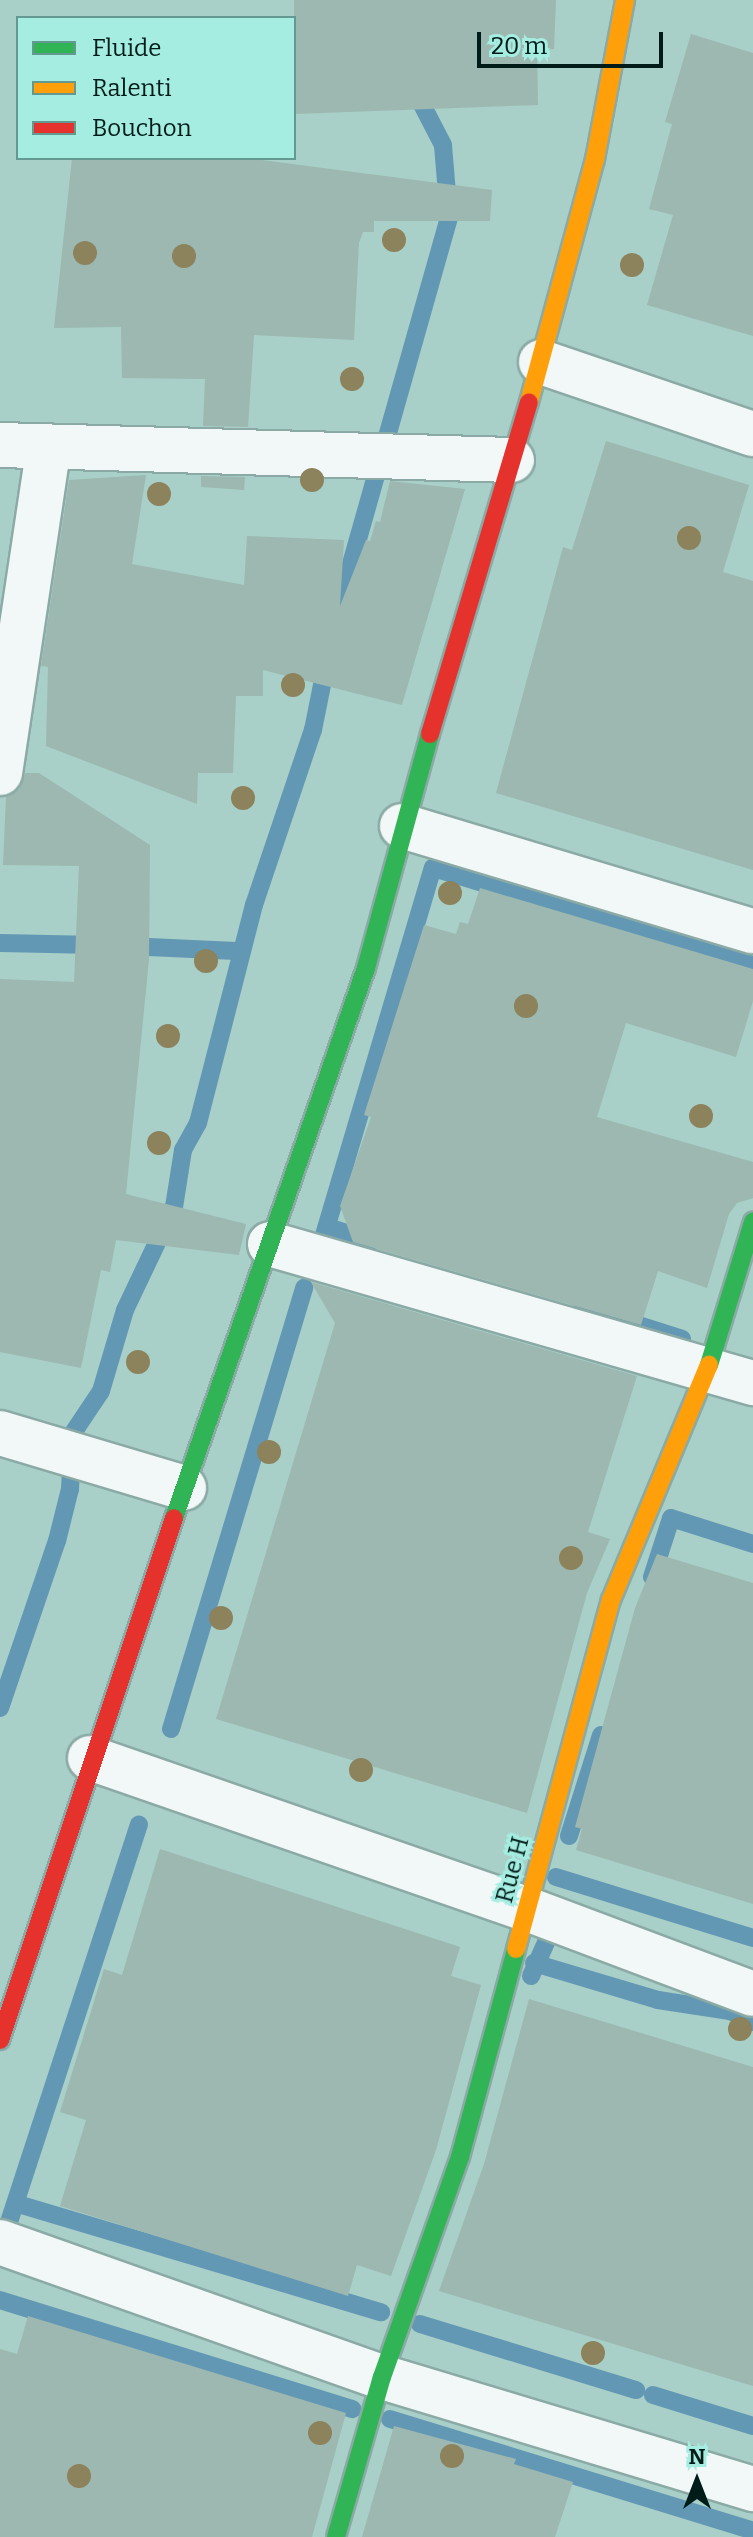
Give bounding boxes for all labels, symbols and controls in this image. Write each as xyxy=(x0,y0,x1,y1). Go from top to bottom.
legend xyxy=(16,16,296,160)
scale bar xyxy=(481,16,667,66)
text: 20 m xyxy=(491,32,547,60)
text: Fluide xyxy=(92,34,161,62)
text: Ralenti xyxy=(92,74,172,102)
text: Bouchon xyxy=(92,114,192,142)
street label: Rue H xyxy=(490,1834,536,1906)
north arrow xyxy=(657,2441,737,2521)
text: N xyxy=(689,2443,705,2470)

